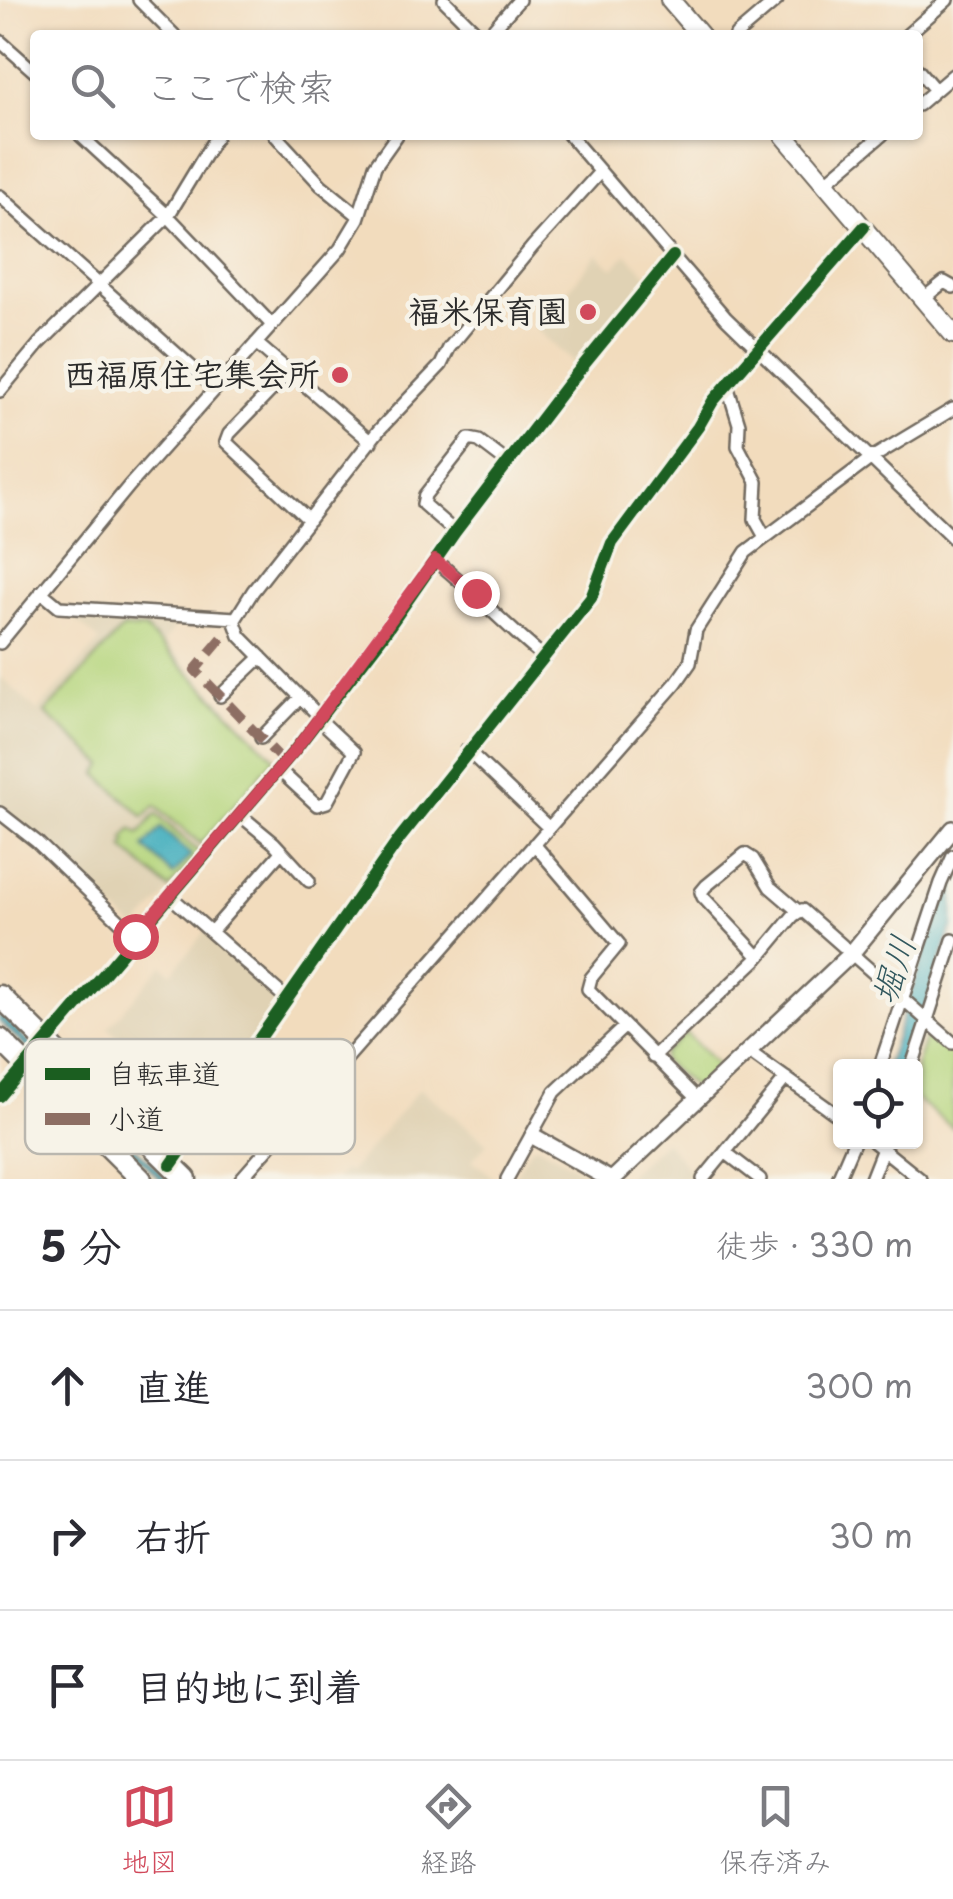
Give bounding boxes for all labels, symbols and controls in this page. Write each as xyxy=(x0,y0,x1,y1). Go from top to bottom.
search box xyxy=(30,30,923,140)
text: ここで検索 xyxy=(145,57,335,114)
icon: search xyxy=(65,58,120,113)
place label: 福米保育園 xyxy=(408,286,568,334)
marker: 福米保育園 xyxy=(577,301,599,323)
place label: 西福原住宅集会所 xyxy=(64,349,320,397)
marker: 西福原住宅集会所 xyxy=(329,364,351,386)
route end xyxy=(454,571,500,617)
route start xyxy=(113,914,159,960)
water label: 堀川 xyxy=(856,928,928,1011)
legend xyxy=(25,1039,355,1154)
text: 自転車道 xyxy=(108,1051,220,1094)
map controls xyxy=(833,1059,923,1149)
button: locate xyxy=(833,1059,923,1149)
text: 小道 xyxy=(108,1096,164,1139)
text: 5 分 xyxy=(40,1213,122,1276)
text: 徒歩 · 330 m xyxy=(716,1220,913,1268)
text: 直進 xyxy=(135,1357,211,1414)
icon: ahead xyxy=(40,1358,95,1413)
text: 300 m xyxy=(805,1361,913,1409)
text: 右折 xyxy=(135,1507,211,1564)
icon: right xyxy=(40,1508,95,1563)
text: 30 m xyxy=(829,1511,913,1559)
text: 目的地に到着 xyxy=(135,1657,363,1714)
icon: arrive xyxy=(40,1658,95,1713)
tab: 地図 xyxy=(121,1779,178,1882)
tab: 経路 xyxy=(420,1779,477,1882)
tab: 保存済み xyxy=(719,1779,832,1882)

